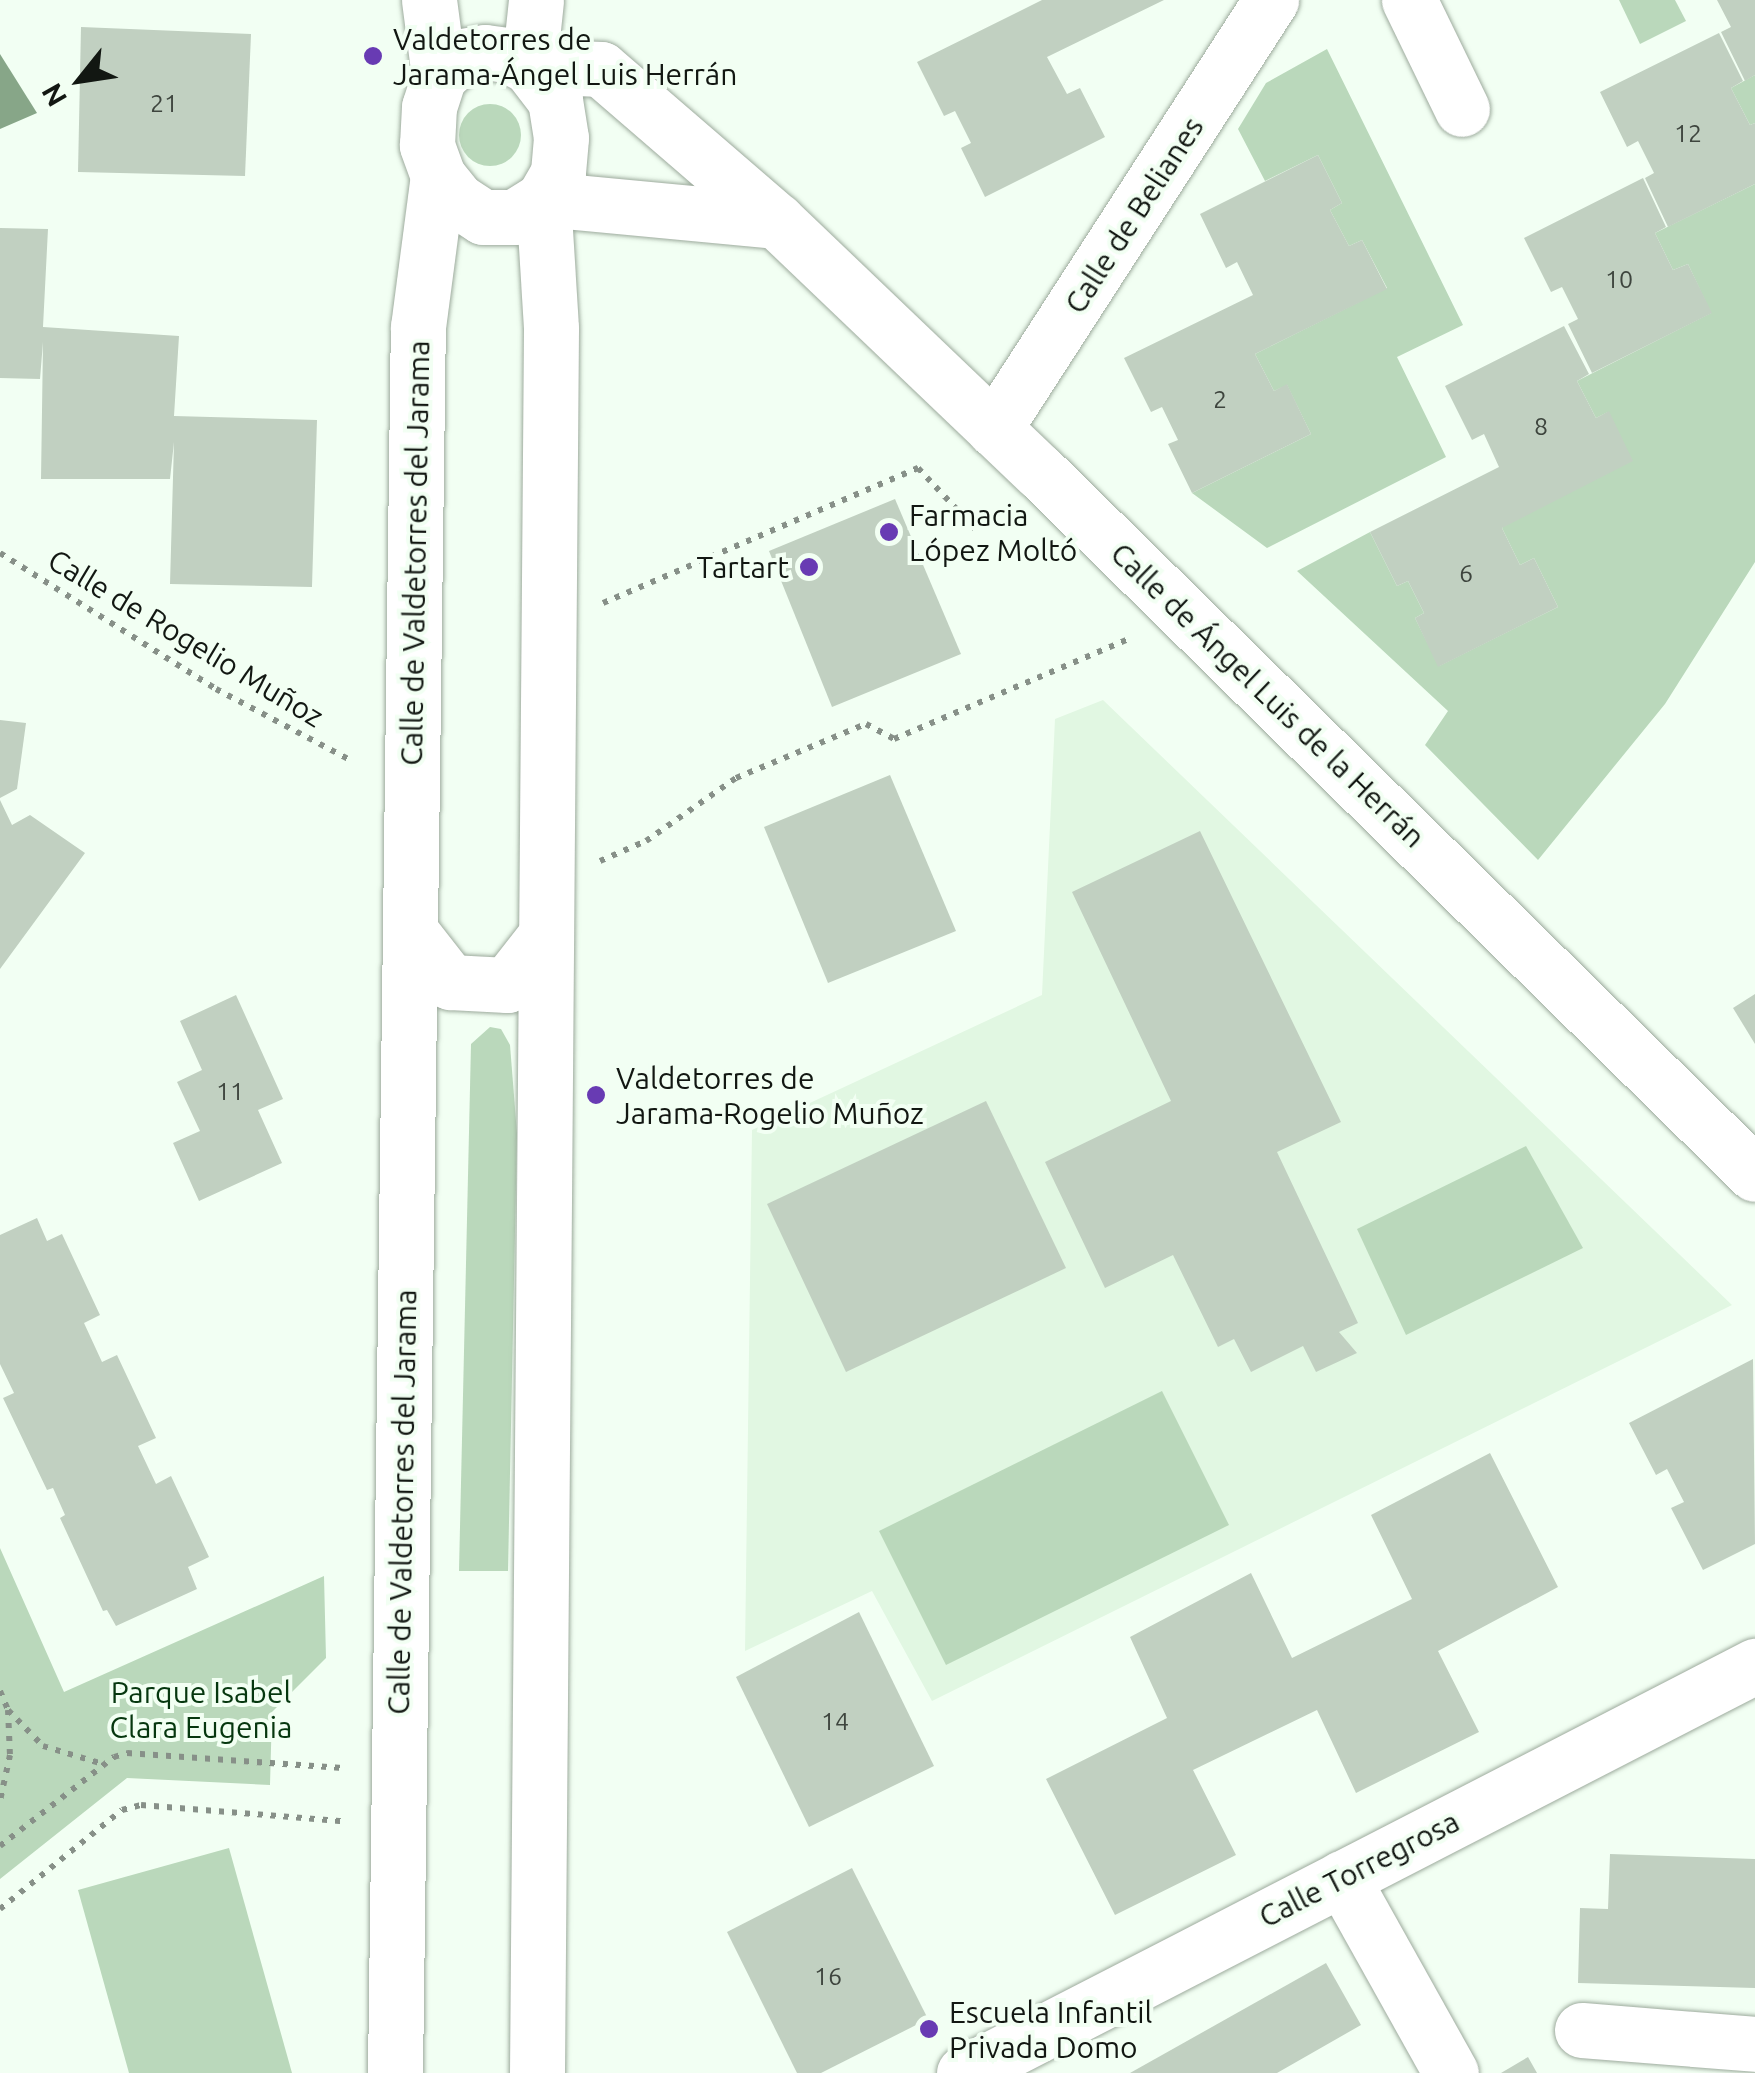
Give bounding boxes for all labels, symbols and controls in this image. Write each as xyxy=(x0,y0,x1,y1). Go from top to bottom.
place label: Valdetorres de Jarama-Ángel Luis Herrán xyxy=(393,21,737,92)
north arrow xyxy=(30,30,130,130)
marker: Valdetorres de Jarama-Ángel Luis Herrán xyxy=(362,45,384,67)
text: N xyxy=(35,78,72,112)
house number: 21 xyxy=(150,88,178,118)
street label: Calle de Belianes xyxy=(1057,110,1211,320)
house number: 12 xyxy=(1674,118,1702,148)
house number: 10 xyxy=(1605,264,1633,294)
street label: Calle de Valdetorres del Jarama xyxy=(393,340,437,766)
house number: 2 xyxy=(1213,384,1227,414)
house number: 8 xyxy=(1534,411,1548,441)
place label: Farmacia López Moltó xyxy=(909,497,1077,568)
marker: Farmacia López Moltó xyxy=(878,521,900,543)
street label: Calle de Ángel Luis de la Herrán xyxy=(1103,535,1433,855)
street label: Calle de Rogelio Muñoz xyxy=(42,541,330,735)
place label: Tartart xyxy=(696,549,789,585)
marker: Tartart xyxy=(798,556,820,578)
house number: 6 xyxy=(1459,558,1473,588)
place label: Valdetorres de Jarama-Rogelio Muñoz xyxy=(616,1060,924,1130)
house number: 11 xyxy=(216,1076,244,1106)
marker: Valdetorres de Jarama-Rogelio Muñoz xyxy=(585,1084,607,1106)
street label: Calle de Valdetorres del Jarama xyxy=(380,1289,424,1715)
park label: Parque Isabel Clara Eugenia xyxy=(110,1674,292,1744)
house number: 14 xyxy=(821,1706,849,1736)
street label: Calle Torregrosa xyxy=(1253,1803,1465,1935)
house number: 16 xyxy=(814,1961,842,1991)
place label: Escuela Infantil Privada Domo xyxy=(949,1994,1152,2064)
marker: Escuela Infantil Privada Domo xyxy=(918,2018,940,2040)

